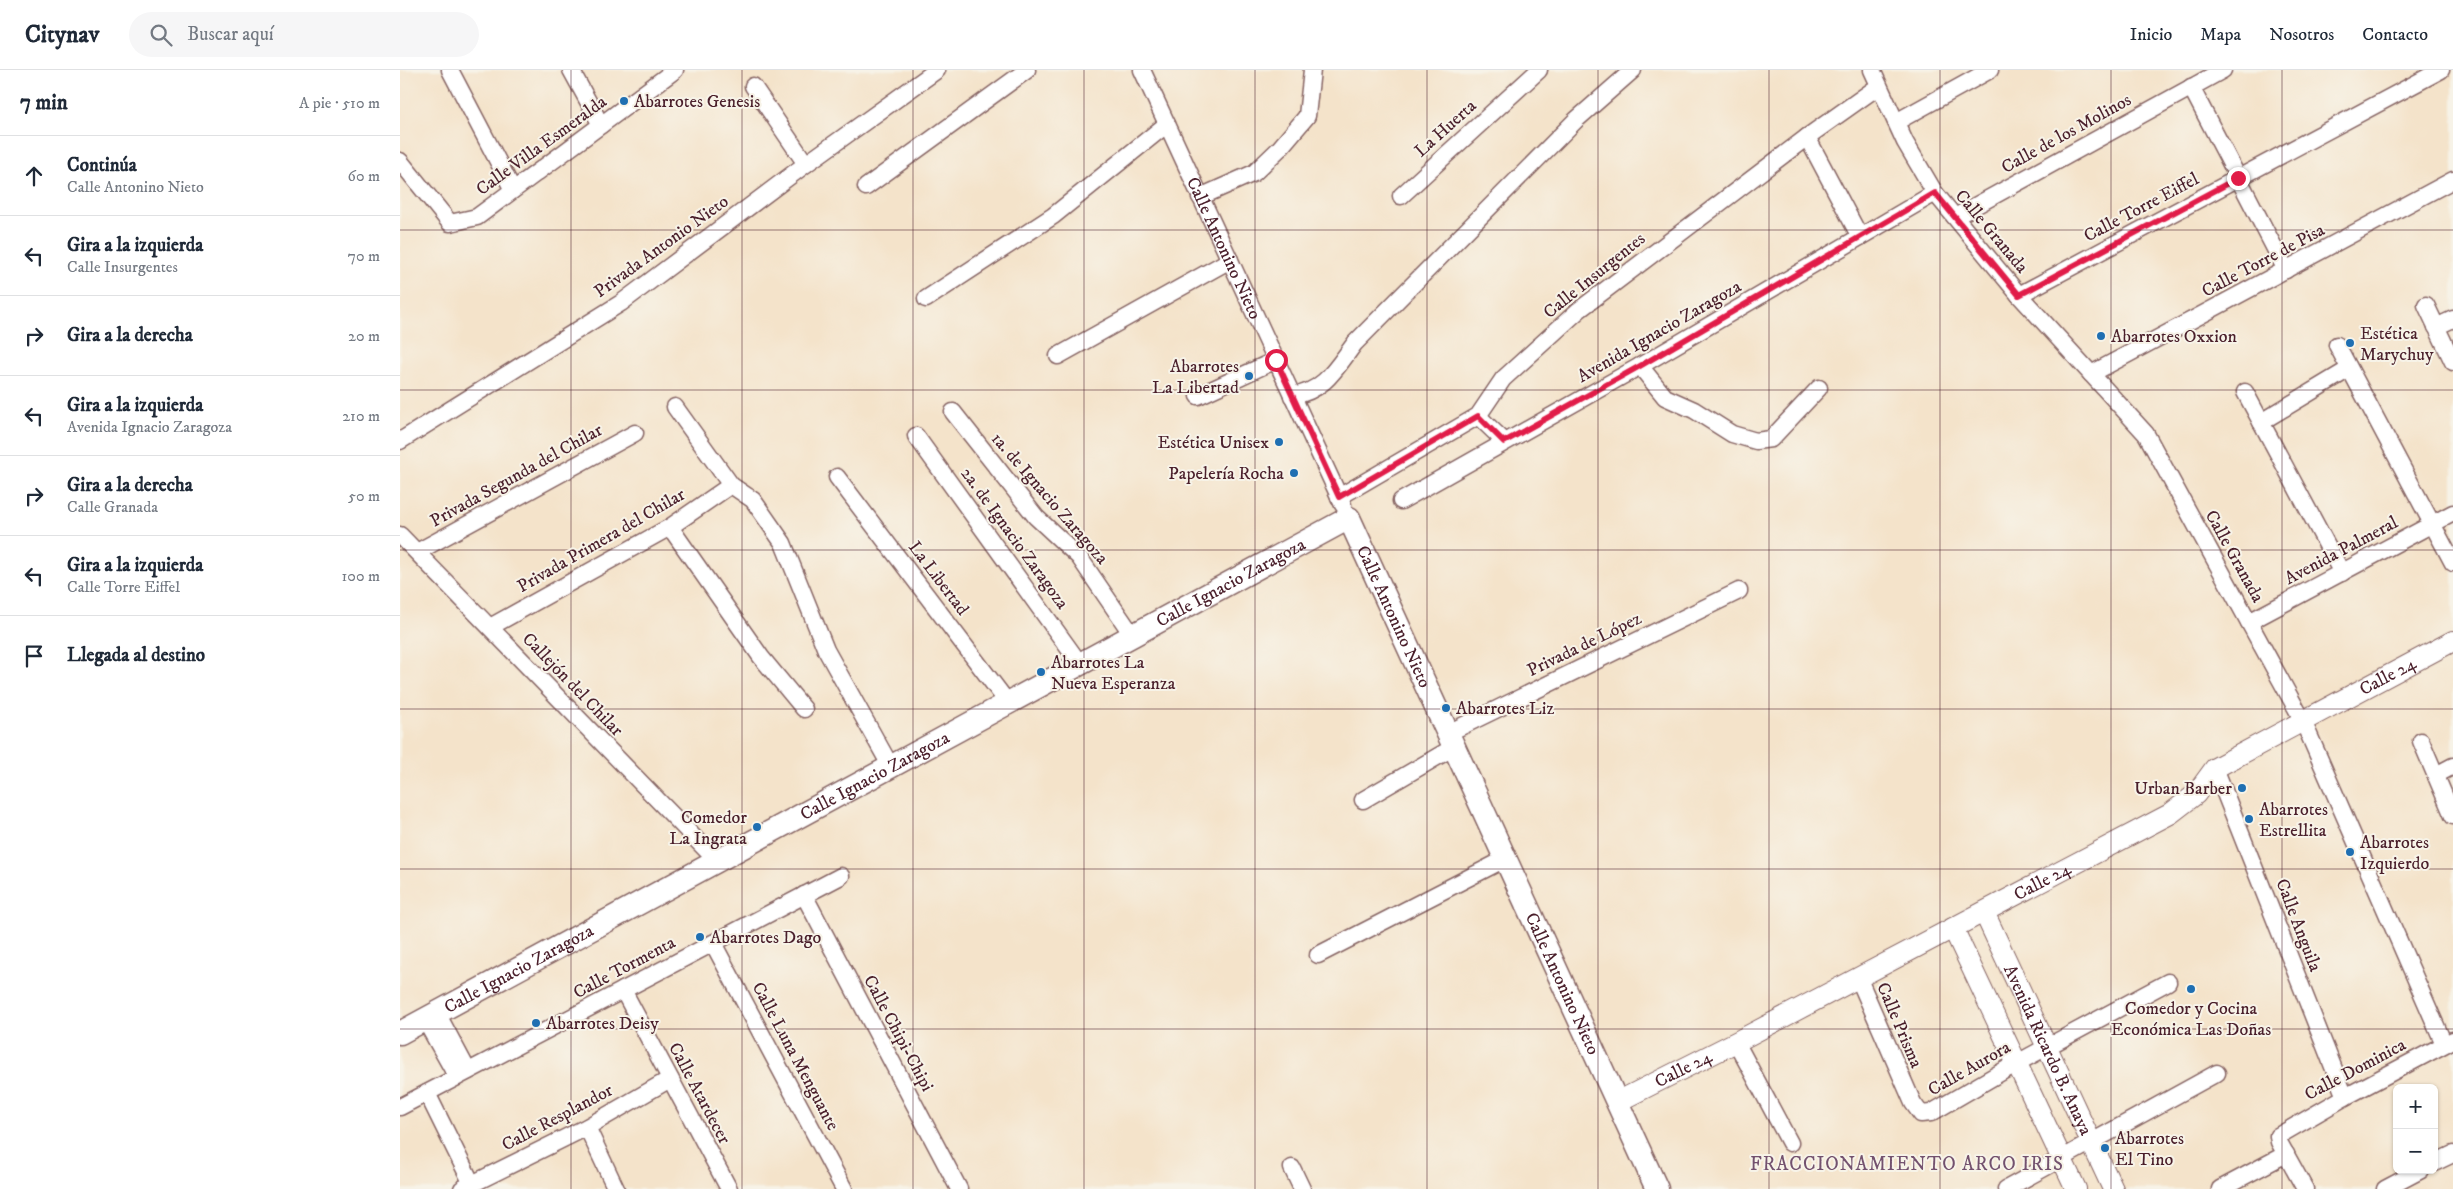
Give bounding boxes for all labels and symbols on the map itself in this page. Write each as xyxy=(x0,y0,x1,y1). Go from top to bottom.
street label: Calle de los Molinos xyxy=(1998,89,2135,179)
street label: Calle Villa Esmeralda xyxy=(472,91,611,201)
place label: Abarrotes Genesis xyxy=(634,91,760,113)
marker: Abarrotes Genesis xyxy=(618,95,630,107)
street label: La Huerta xyxy=(1410,95,1481,162)
route end xyxy=(2227,167,2250,190)
street label: Calle Torre Eiffel xyxy=(2080,168,2203,247)
street label: Calle Antonino Nieto xyxy=(1181,174,1266,323)
street label: Calle Granada xyxy=(1950,185,2033,278)
street label: Privada Antonio Nieto xyxy=(590,191,733,303)
street label: Calle Torre de Pisa xyxy=(2198,219,2329,302)
street label: Calle Insurgentes xyxy=(1539,228,1650,324)
street label: Avenida Ignacio Zaragoza xyxy=(1574,276,1746,388)
place label: Estética Marychuy xyxy=(2360,323,2434,366)
place label: Abarrotes Oxxion xyxy=(2111,326,2238,348)
marker: Abarrotes Oxxion xyxy=(2095,330,2107,342)
marker: Estética Marychuy xyxy=(2344,337,2356,349)
route start xyxy=(1265,349,1288,372)
place label: Abarrotes La Libertad xyxy=(1152,356,1239,399)
marker: Abarrotes La Libertad xyxy=(1243,370,1255,382)
street label: Privada Segunda del Chilar xyxy=(427,419,607,532)
street label: 1a. de Ignacio Zaragoza xyxy=(986,428,1113,569)
place label: Estética Unisex xyxy=(1157,432,1269,454)
marker: Estética Unisex xyxy=(1273,436,1285,448)
street label: 2a. de Ignacio Zaragoza xyxy=(955,463,1073,614)
place label: Papelería Rocha xyxy=(1168,463,1284,485)
marker: Papelería Rocha xyxy=(1288,467,1300,479)
street label: Privada Primera del Chilar xyxy=(514,484,690,598)
street label: Calle Granada xyxy=(2200,506,2269,607)
street label: Avenida Palmeral xyxy=(2281,512,2402,590)
street label: Calle Ignacio Zaragoza xyxy=(1153,534,1310,633)
street label: La Libertad xyxy=(903,537,973,620)
street label: Calle Antonino Nieto xyxy=(1351,542,1435,692)
street label: Privada de López xyxy=(1524,608,1645,682)
street label: Callejón del Chilar xyxy=(517,628,628,741)
place label: Abarrotes La Nueva Esperanza xyxy=(1051,652,1176,695)
street label: Calle 24 xyxy=(2356,653,2421,701)
marker: Abarrotes La Nueva Esperanza xyxy=(1035,666,1047,678)
place label: Abarrotes Liz xyxy=(1456,698,1554,720)
marker: Abarrotes Liz xyxy=(1440,702,1452,714)
street label: Calle Ignacio Zaragoza xyxy=(797,727,954,826)
place label: Urban Barber xyxy=(2134,778,2232,800)
marker: Urban Barber xyxy=(2236,782,2248,794)
place label: Abarrotes Estrellita xyxy=(2259,799,2328,842)
place label: Comedor La Ingrata xyxy=(669,807,747,850)
marker: Abarrotes Estrellita xyxy=(2243,813,2255,825)
marker: Comedor La Ingrata xyxy=(751,821,763,833)
place label: Abarrotes Izquierdo xyxy=(2360,832,2430,875)
marker: Abarrotes Izquierdo xyxy=(2344,846,2356,858)
street label: Calle 24 xyxy=(2010,858,2075,906)
street label: Calle Anguila xyxy=(2270,876,2326,975)
street label: Calle Antonino Nieto xyxy=(1520,909,1604,1059)
street label: Calle Ignacio Zaragoza xyxy=(441,920,598,1019)
place label: Abarrotes Dago xyxy=(710,927,822,949)
marker: Abarrotes Dago xyxy=(694,931,706,943)
street label: Calle Tormenta xyxy=(570,932,680,1004)
street label: Avenida Ricardo B. Anaya xyxy=(1998,962,2097,1139)
street label: Calle Chipi-Chipi xyxy=(858,972,938,1095)
street label: Calle Luna Menguante xyxy=(747,978,844,1134)
street label: Calle Prisma xyxy=(1871,979,1927,1072)
marker: Comedor y Cocina Económica Las Doñas xyxy=(2185,983,2197,995)
place label: Comedor y Cocina Económica Las Doñas xyxy=(2111,998,2271,1041)
place label: Abarrotes Deisy xyxy=(546,1013,659,1035)
marker: Abarrotes Deisy xyxy=(530,1017,542,1029)
street label: Calle Dominica xyxy=(2301,1034,2410,1106)
street label: Calle Aurora xyxy=(1924,1036,2015,1101)
street label: Calle Atardecer xyxy=(663,1039,735,1148)
street label: Calle 24 xyxy=(1651,1046,1716,1093)
street label: Calle Resplandor xyxy=(498,1079,617,1156)
place label: Abarrotes El Tino xyxy=(2115,1128,2184,1171)
marker: Abarrotes El Tino xyxy=(2099,1142,2111,1154)
district label: FRACCIONAMIENTO ARCO IRIS xyxy=(1750,1153,2064,1176)

